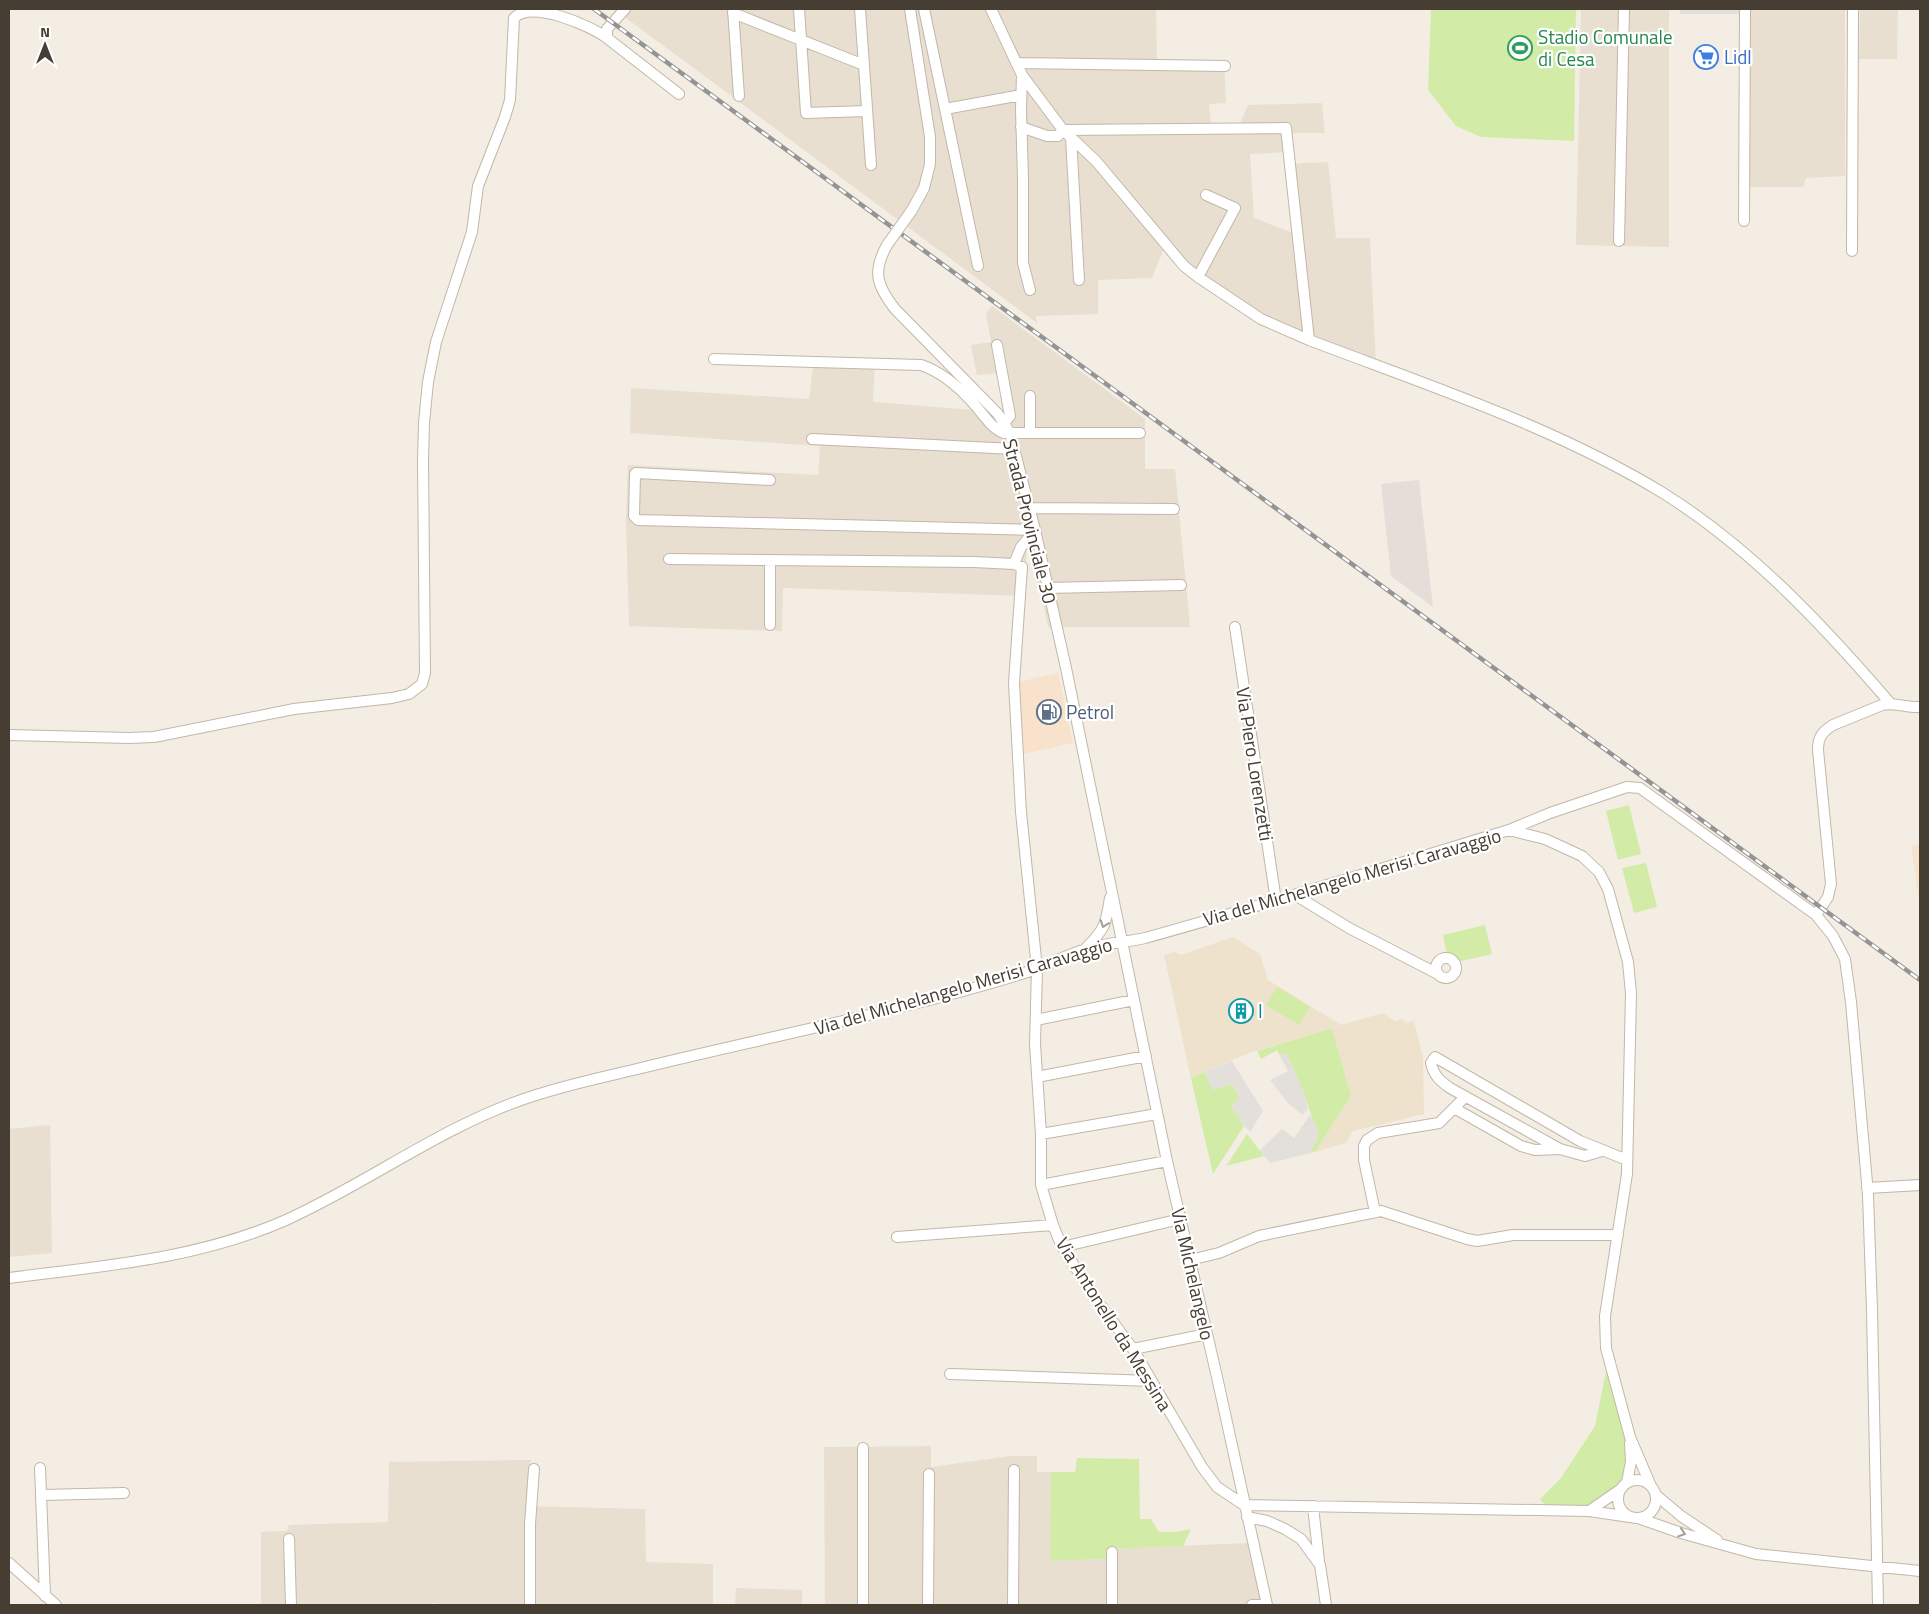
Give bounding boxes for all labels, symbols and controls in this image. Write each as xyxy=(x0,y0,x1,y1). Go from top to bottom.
north arrow xyxy=(20,20,70,70)
text: N xyxy=(40,21,50,42)
place label: Stadio Comunale di Cesa xyxy=(1538,22,1673,73)
sports icon: Stadio Comunale di Cesa xyxy=(1507,35,1533,61)
place label: Lidl xyxy=(1724,42,1752,71)
supermarket icon: Lidl xyxy=(1693,44,1719,70)
street label: Strada Provinciale 30 xyxy=(996,435,1065,606)
street label: Via Piero Lorenzetti xyxy=(1229,685,1282,843)
place label: Petrol xyxy=(1066,697,1114,726)
fuel station icon: Petrol xyxy=(1036,699,1062,725)
street label: Via del Michelangelo Merisi Caravaggio xyxy=(1199,820,1504,933)
one-way arrow xyxy=(1100,919,1110,928)
street label: Via del Michelangelo Merisi Caravaggio xyxy=(810,929,1115,1042)
place label: I xyxy=(1258,996,1263,1025)
building icon: I xyxy=(1228,998,1254,1024)
street label: Via Michelangelo xyxy=(1164,1205,1223,1343)
street label: Via Antonello da Messina xyxy=(1049,1231,1180,1417)
one-way arrow xyxy=(1677,1528,1686,1538)

